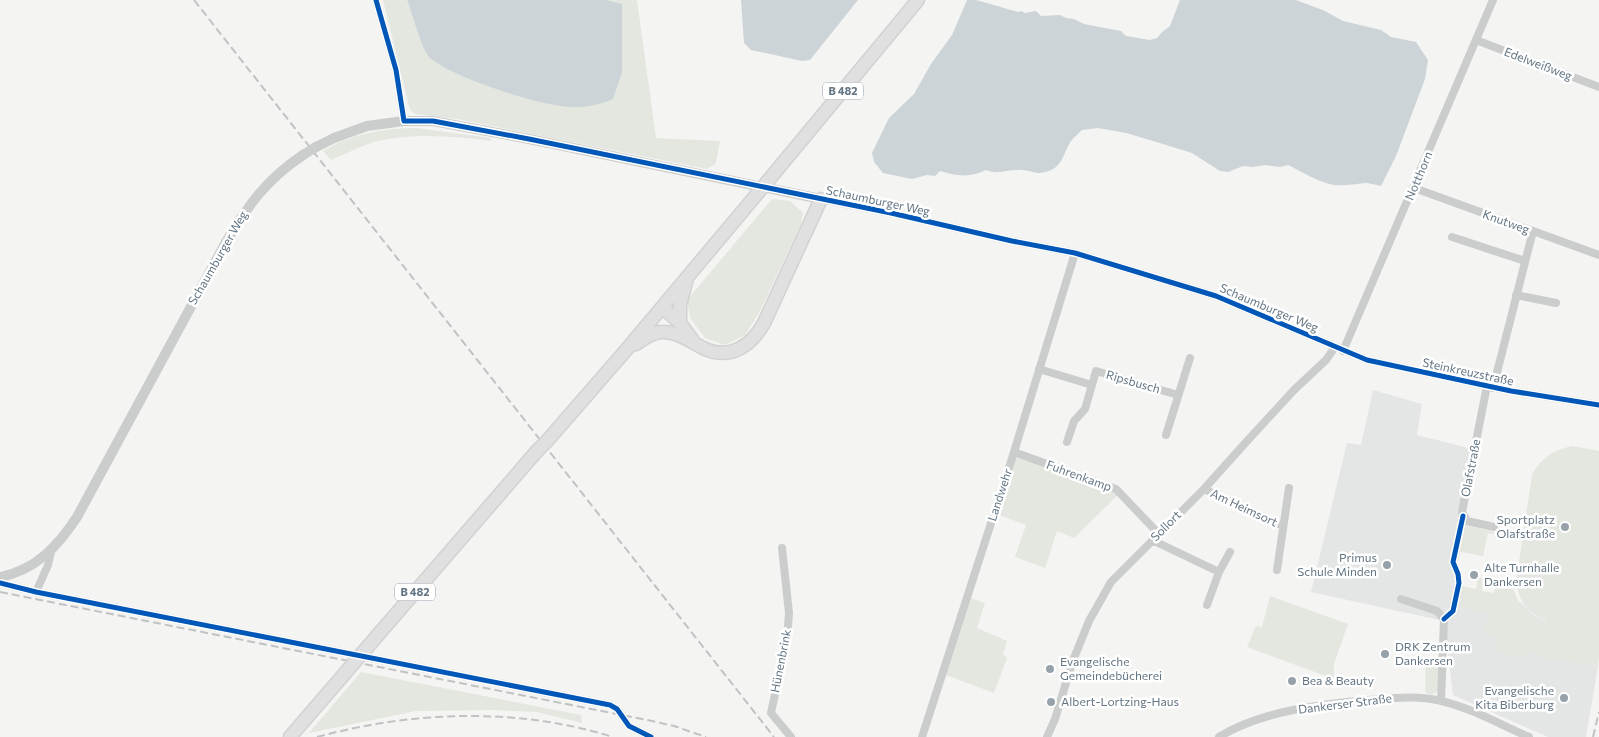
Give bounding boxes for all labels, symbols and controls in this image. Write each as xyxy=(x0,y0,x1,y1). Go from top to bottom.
street label: Edelweißweg xyxy=(1502,44,1575,83)
road number: B 482 xyxy=(823,82,863,100)
street label: Notthorn xyxy=(1402,149,1435,202)
street label: Schaumburger Weg xyxy=(825,182,932,218)
street label: Knutweg xyxy=(1481,206,1532,236)
street label: Schaumburger Weg xyxy=(185,208,250,307)
street label: Schaumburger Weg xyxy=(1218,280,1321,334)
street label: Steinkreuzstraße xyxy=(1421,355,1515,388)
street label: Ripsbusch xyxy=(1105,367,1162,395)
street label: Olafstraße xyxy=(1458,438,1482,498)
street label: Fuhrenkamp xyxy=(1045,457,1114,493)
street label: Landwehr xyxy=(984,466,1014,523)
street label: Am Heimsort xyxy=(1209,485,1280,529)
street label: Sollort xyxy=(1147,507,1183,543)
place label: Sportplatz Olafstraße xyxy=(1496,512,1555,540)
marker: Sportplatz Olafstraße xyxy=(1559,521,1571,533)
place label: Primus Schule Minden xyxy=(1297,550,1377,578)
marker: Primus Schule Minden xyxy=(1381,559,1393,571)
place label: Alte Turnhalle Dankersen xyxy=(1484,560,1559,588)
marker: Alte Turnhalle Dankersen xyxy=(1468,569,1480,581)
road number: B 482 xyxy=(395,584,435,600)
street label: Hünenbrink xyxy=(767,628,793,694)
place label: DRK Zentrum Dankersen xyxy=(1395,639,1470,667)
marker: DRK Zentrum Dankersen xyxy=(1379,648,1391,660)
place label: Evangelische Gemeindebücherei xyxy=(1060,654,1162,682)
marker: Evangelische Gemeindebücherei xyxy=(1044,663,1056,675)
place label: Bea & Beauty xyxy=(1302,673,1374,687)
marker: Bea & Beauty xyxy=(1286,675,1298,687)
place label: Evangelische Kita Biberburg xyxy=(1475,683,1554,711)
street label: Dankerser Straße xyxy=(1297,690,1393,716)
marker: Evangelische Kita Biberburg xyxy=(1558,692,1570,704)
place label: Albert-Lortzing-Haus xyxy=(1061,694,1179,708)
marker: Albert-Lortzing-Haus xyxy=(1045,696,1057,708)

